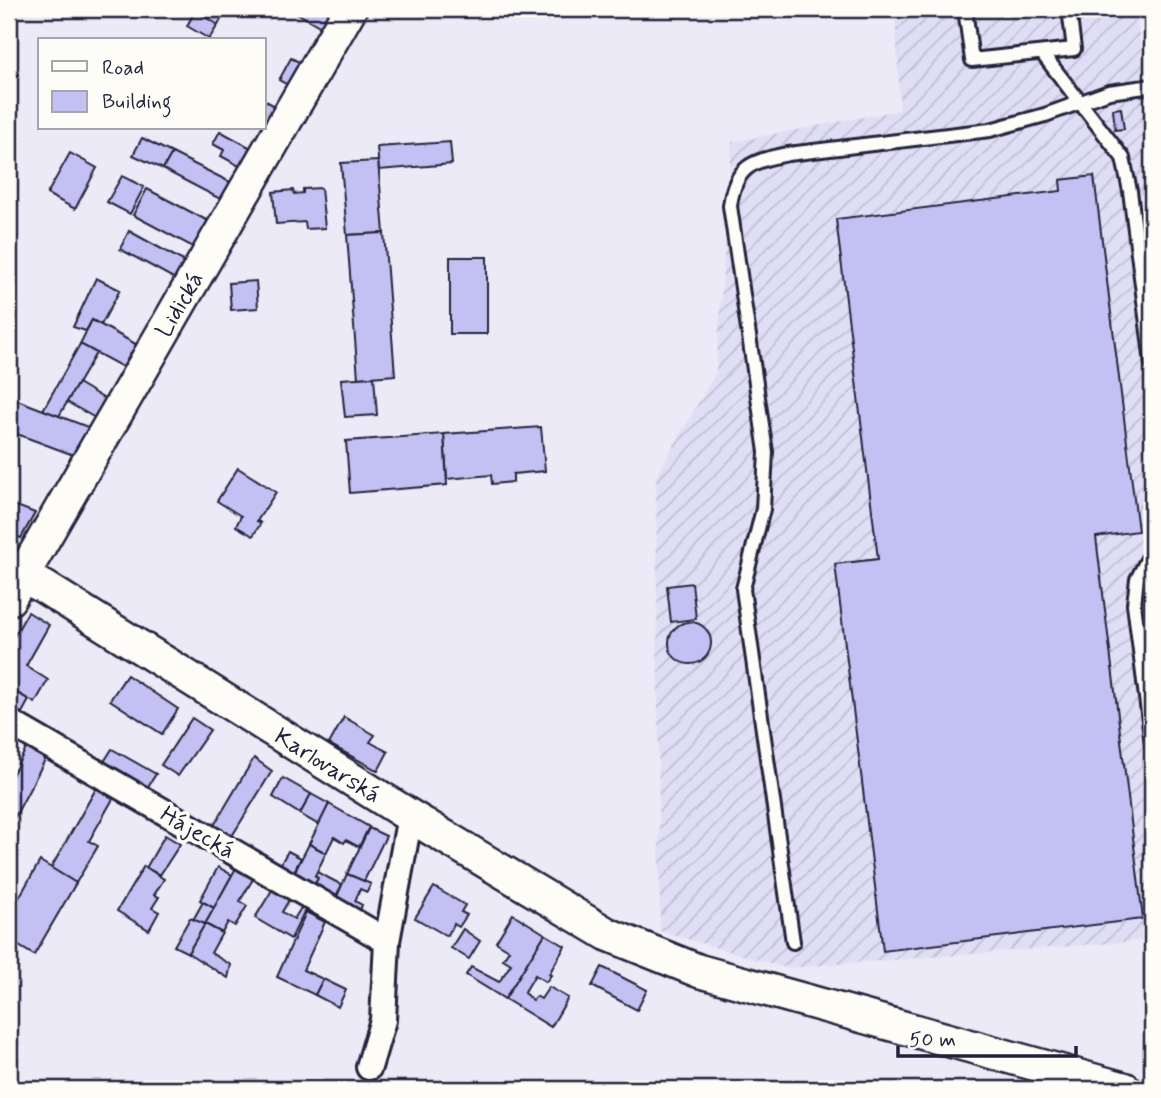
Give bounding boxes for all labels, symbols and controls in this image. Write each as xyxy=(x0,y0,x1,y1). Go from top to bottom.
legend xyxy=(38,38,266,130)
text: Road xyxy=(102,54,144,82)
text: Building xyxy=(102,88,172,118)
street label: Lidická xyxy=(149,266,211,343)
street label: Karlovarská xyxy=(268,721,386,811)
street label: Hájecká xyxy=(154,800,240,867)
scale bar xyxy=(898,1014,1077,1058)
text: 50 m xyxy=(909,1026,956,1054)

